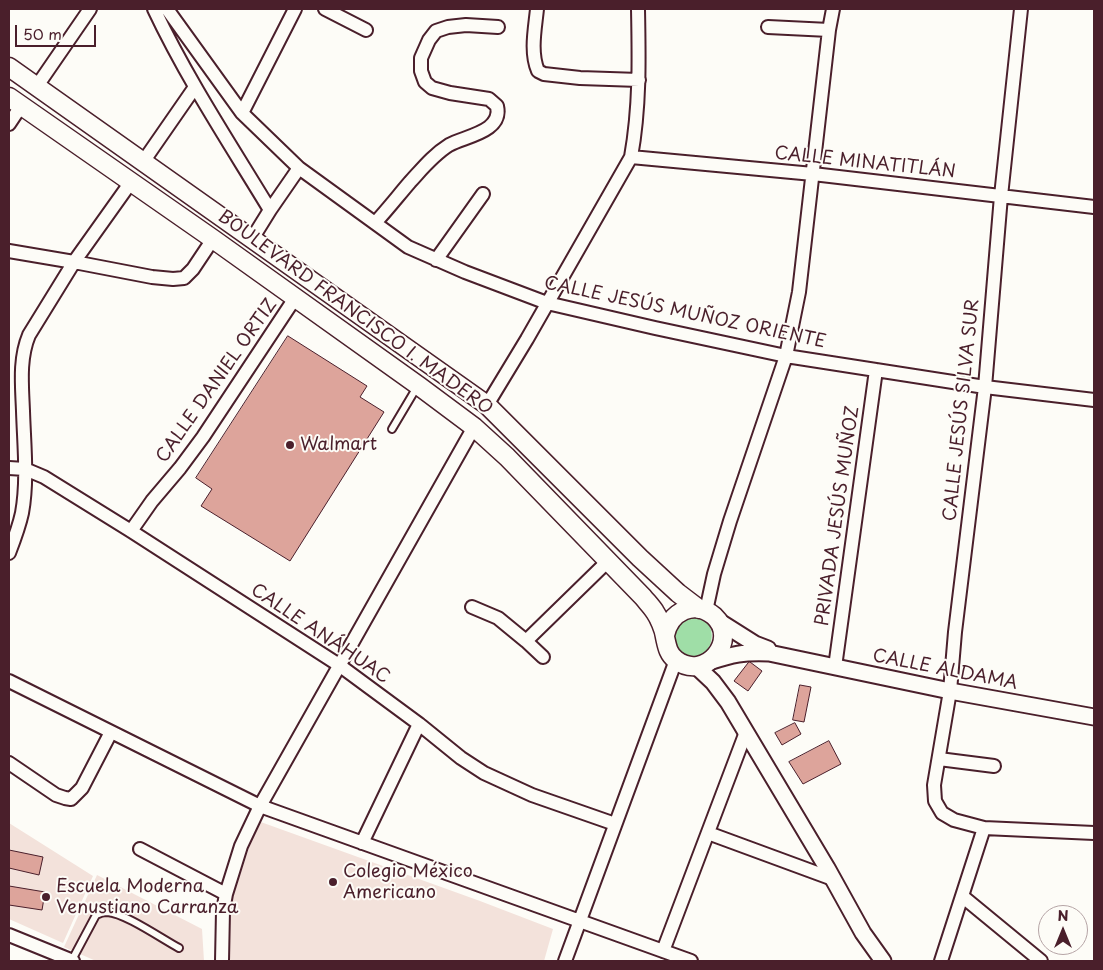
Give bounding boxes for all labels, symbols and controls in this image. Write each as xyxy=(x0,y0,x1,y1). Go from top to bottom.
scale bar xyxy=(18,15,99,47)
text: 50 m xyxy=(23,22,62,45)
street label: CALLE MINATITLÁN xyxy=(773,143,957,183)
street label: BOULEVARD FRANCISCO I. MADERO xyxy=(214,206,496,420)
street label: CALLE JESÚS MUÑOZ ORIENTE xyxy=(542,273,828,353)
street label: CALLE DANIEL ORTIZ xyxy=(152,295,282,467)
street label: CALLE JESÚS SILVA SUR xyxy=(940,298,984,522)
street label: PRIVADA JESÚS MUÑOZ xyxy=(812,405,864,627)
place label: Walmart xyxy=(300,434,377,456)
marker: Walmart xyxy=(284,439,296,451)
street label: CALLE ANÁHUAC xyxy=(246,579,394,689)
street label: CALLE ALDAMA xyxy=(871,645,1019,695)
place label: Colegio México Americano xyxy=(343,861,473,904)
place label: Escuela Moderna Venustiano Carranza xyxy=(56,876,238,919)
marker: Colegio México Americano xyxy=(327,876,339,888)
marker: Escuela Moderna Venustiano Carranza xyxy=(40,891,52,903)
north arrow xyxy=(1038,905,1088,955)
text: N xyxy=(1057,905,1069,926)

